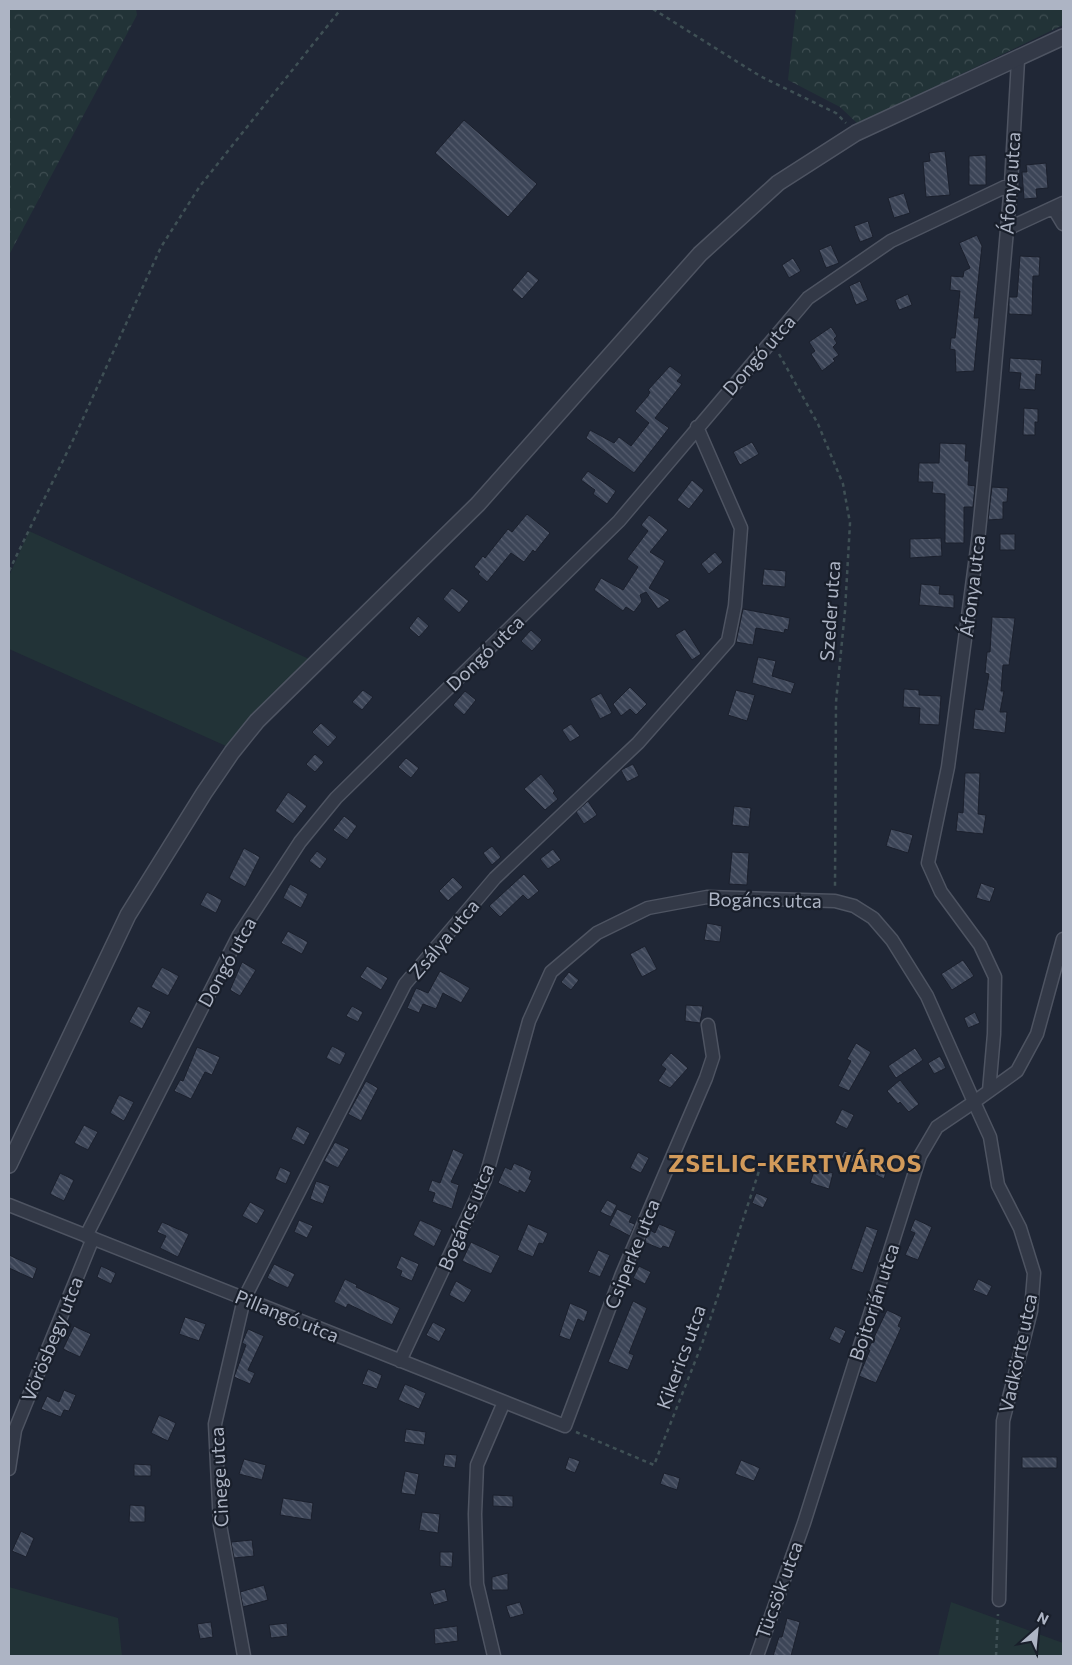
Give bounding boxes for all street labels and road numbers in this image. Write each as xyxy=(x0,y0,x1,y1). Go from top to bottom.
street label: Áfonya utca xyxy=(994,131,1025,235)
street label: Dongó utca xyxy=(717,310,800,400)
street label: Áfonya utca xyxy=(954,534,989,638)
street label: Szeder utca xyxy=(815,560,844,662)
street label: Dongó utca xyxy=(441,610,528,695)
street label: Bogáncs utca xyxy=(708,887,822,912)
street label: Zsálya utca xyxy=(404,894,484,983)
street label: Dongó utca xyxy=(193,913,261,1011)
street label: Bogáncs utca xyxy=(433,1160,498,1274)
street label: Csiperke utca xyxy=(599,1195,664,1312)
street label: Bojtorján utca xyxy=(844,1240,903,1363)
street label: Vörösbegy utca xyxy=(16,1273,87,1405)
street label: Pillangó utca xyxy=(232,1284,342,1347)
street label: Vadkörte utca xyxy=(994,1291,1041,1414)
street label: Kikerics utca xyxy=(651,1302,710,1412)
street label: Cinege utca xyxy=(204,1426,233,1528)
street label: Tücsök utca xyxy=(750,1538,807,1642)

